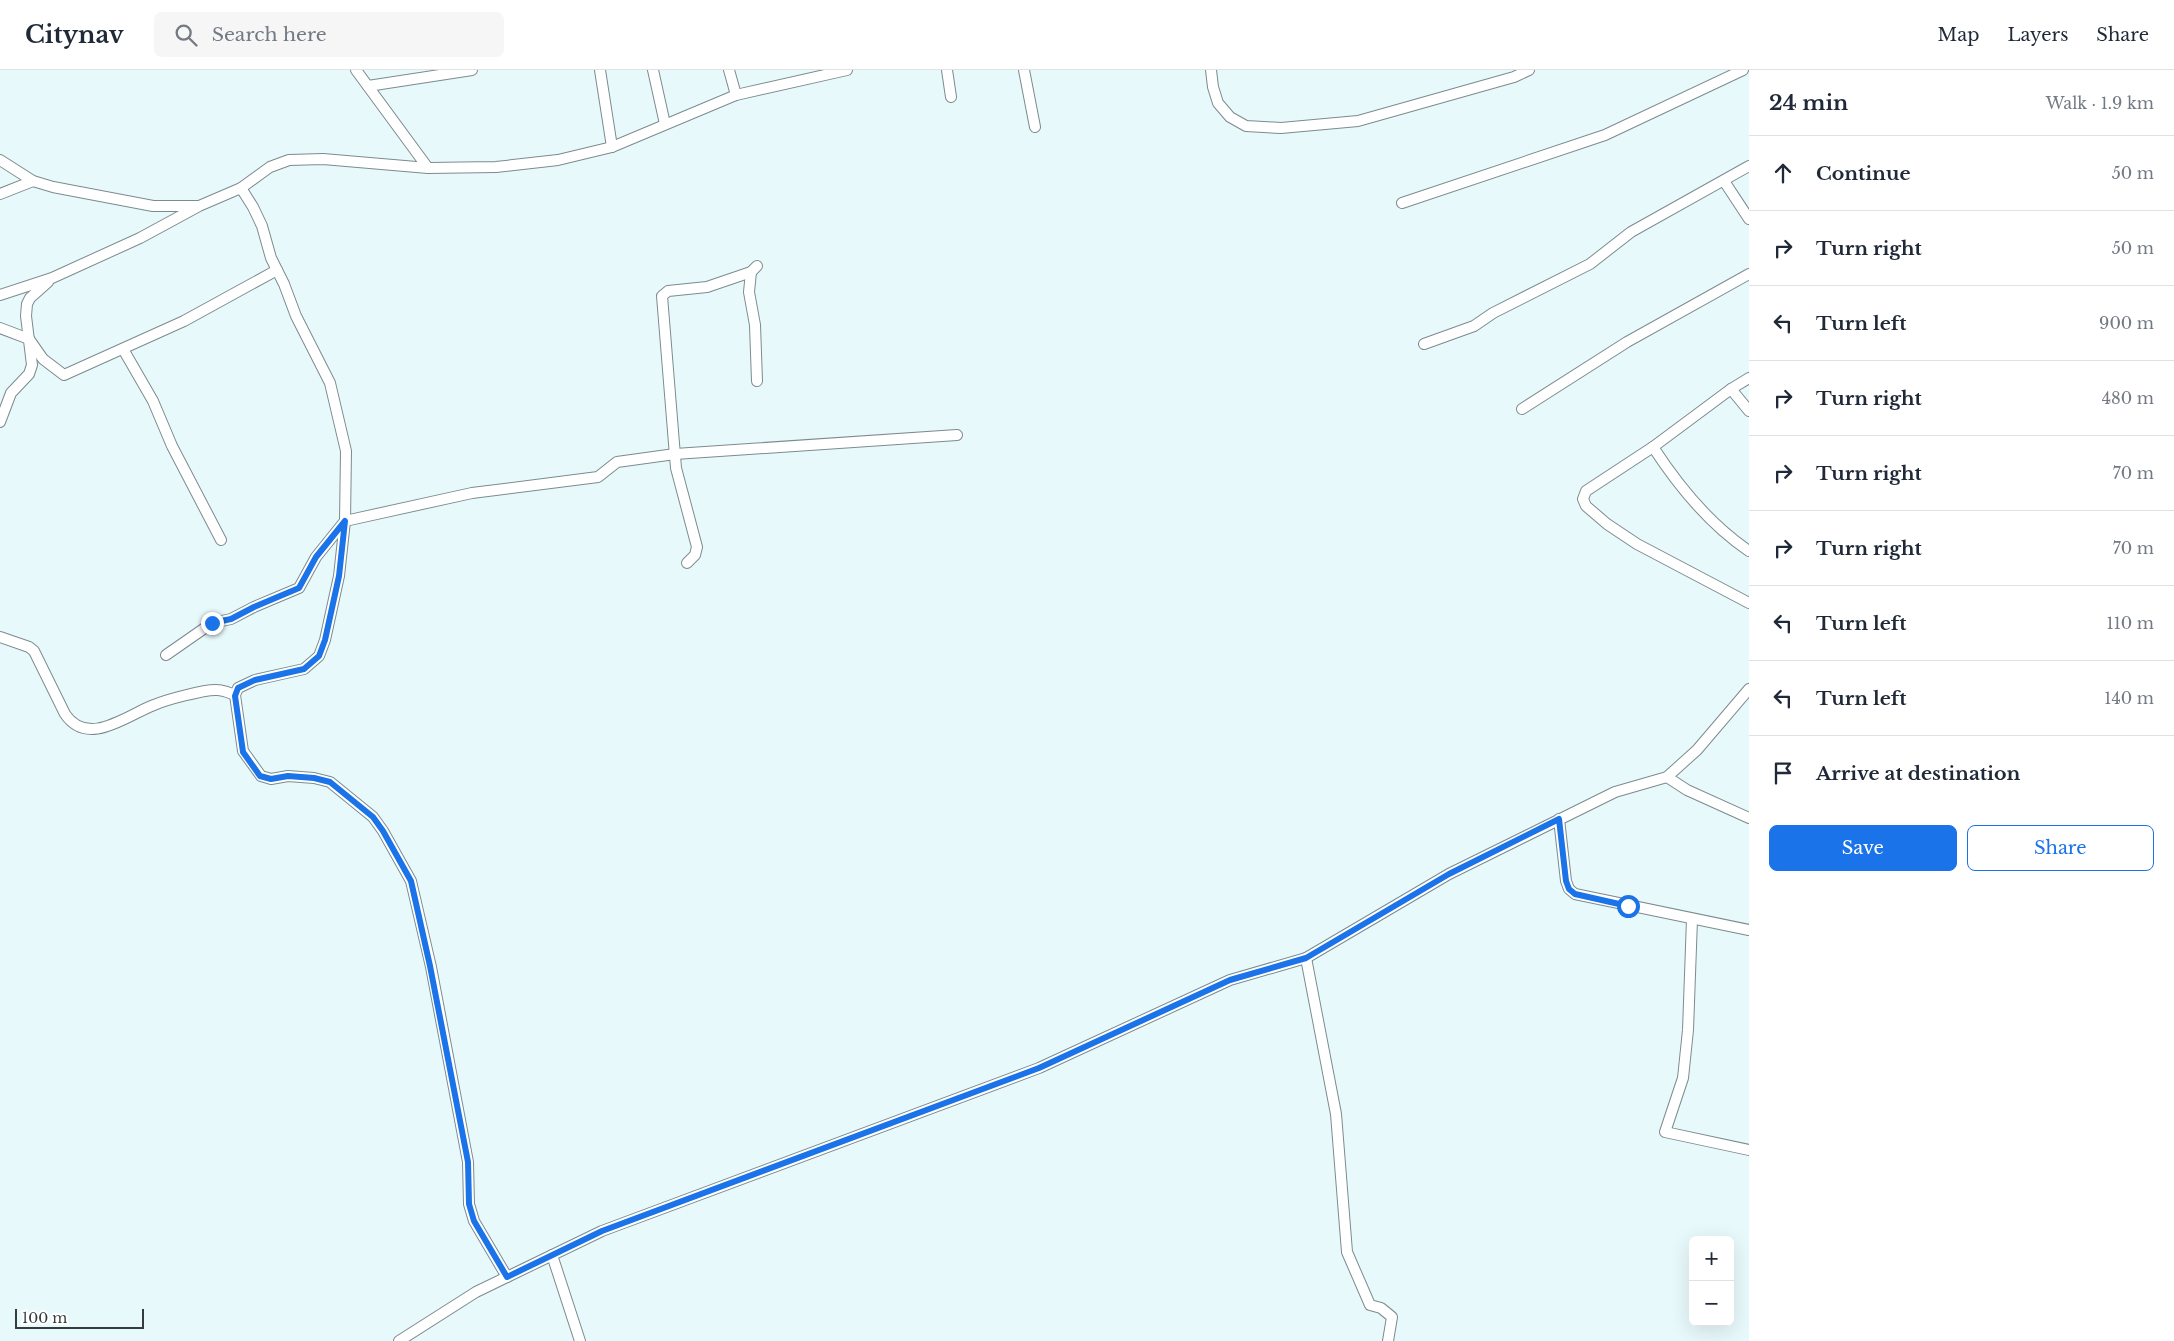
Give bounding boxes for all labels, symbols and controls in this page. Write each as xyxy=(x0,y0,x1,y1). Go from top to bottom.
search box xyxy=(154,12,504,57)
text: Citynav xyxy=(25,20,124,49)
icon: search xyxy=(172,21,200,49)
text: Search here xyxy=(212,23,327,46)
text: Map xyxy=(1938,24,1979,46)
text: Layers xyxy=(2007,24,2068,46)
text: Share xyxy=(2096,24,2149,46)
text: 24 min xyxy=(1769,90,1848,116)
text: Walk · 1.9 km xyxy=(2046,93,2154,113)
icon: ahead xyxy=(1769,159,1797,187)
text: Continue xyxy=(1816,162,1911,185)
text: 50 m xyxy=(2112,163,2154,183)
icon: right xyxy=(1769,234,1797,262)
text: Turn right xyxy=(1816,237,1922,260)
text: 50 m xyxy=(2112,238,2154,258)
icon: left xyxy=(1769,309,1797,337)
text: Turn left xyxy=(1816,312,1907,335)
text: 900 m xyxy=(2099,313,2154,333)
icon: right xyxy=(1769,384,1797,412)
text: Turn right xyxy=(1816,387,1922,410)
text: 480 m xyxy=(2102,388,2154,408)
icon: right xyxy=(1769,459,1797,487)
text: Turn right xyxy=(1816,462,1922,485)
text: 70 m xyxy=(2113,463,2154,483)
icon: right xyxy=(1769,534,1797,562)
text: Turn right xyxy=(1816,537,1922,560)
text: 70 m xyxy=(2113,538,2154,558)
icon: left xyxy=(1769,609,1797,637)
route end xyxy=(201,612,224,635)
text: Turn left xyxy=(1816,612,1907,635)
text: 110 m xyxy=(2107,613,2154,633)
icon: left xyxy=(1769,684,1797,712)
text: Turn left xyxy=(1816,687,1907,710)
text: 140 m xyxy=(2104,688,2154,708)
icon: arrive xyxy=(1769,759,1797,787)
text: Arrive at destination xyxy=(1816,762,2020,785)
button: Save xyxy=(1769,825,1957,871)
button: Share xyxy=(1967,825,2154,871)
route start xyxy=(1617,895,1640,918)
map controls xyxy=(1689,1236,1734,1326)
button: + xyxy=(1689,1236,1734,1281)
button: − xyxy=(1689,1281,1734,1326)
scale bar xyxy=(15,1306,144,1329)
text: 100 m xyxy=(22,1309,67,1327)

